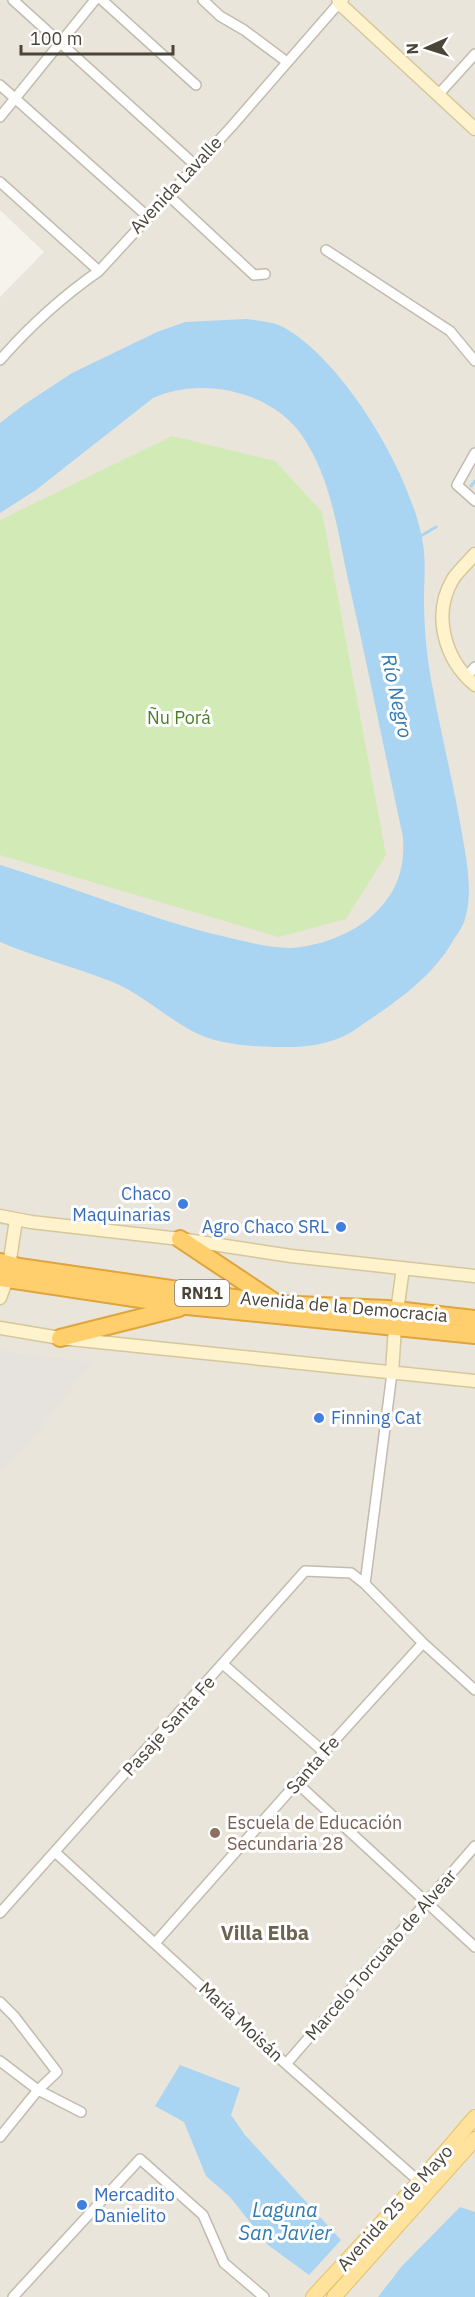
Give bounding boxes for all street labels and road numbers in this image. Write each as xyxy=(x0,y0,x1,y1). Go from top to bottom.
street label: Avenida Lavalle xyxy=(125,131,227,238)
road number: RN11 xyxy=(175,1280,229,1306)
street label: Avenida de la Democracia xyxy=(239,1286,449,1327)
street label: Pasaje Santa Fe xyxy=(117,1671,220,1781)
street label: Santa Fe xyxy=(281,1731,344,1799)
street label: Marcelo Torcuato de Alvear xyxy=(300,1864,462,2045)
street label: María Moisán xyxy=(194,1977,288,2067)
street label: Avenida 25 de Mayo xyxy=(332,2140,457,2276)

